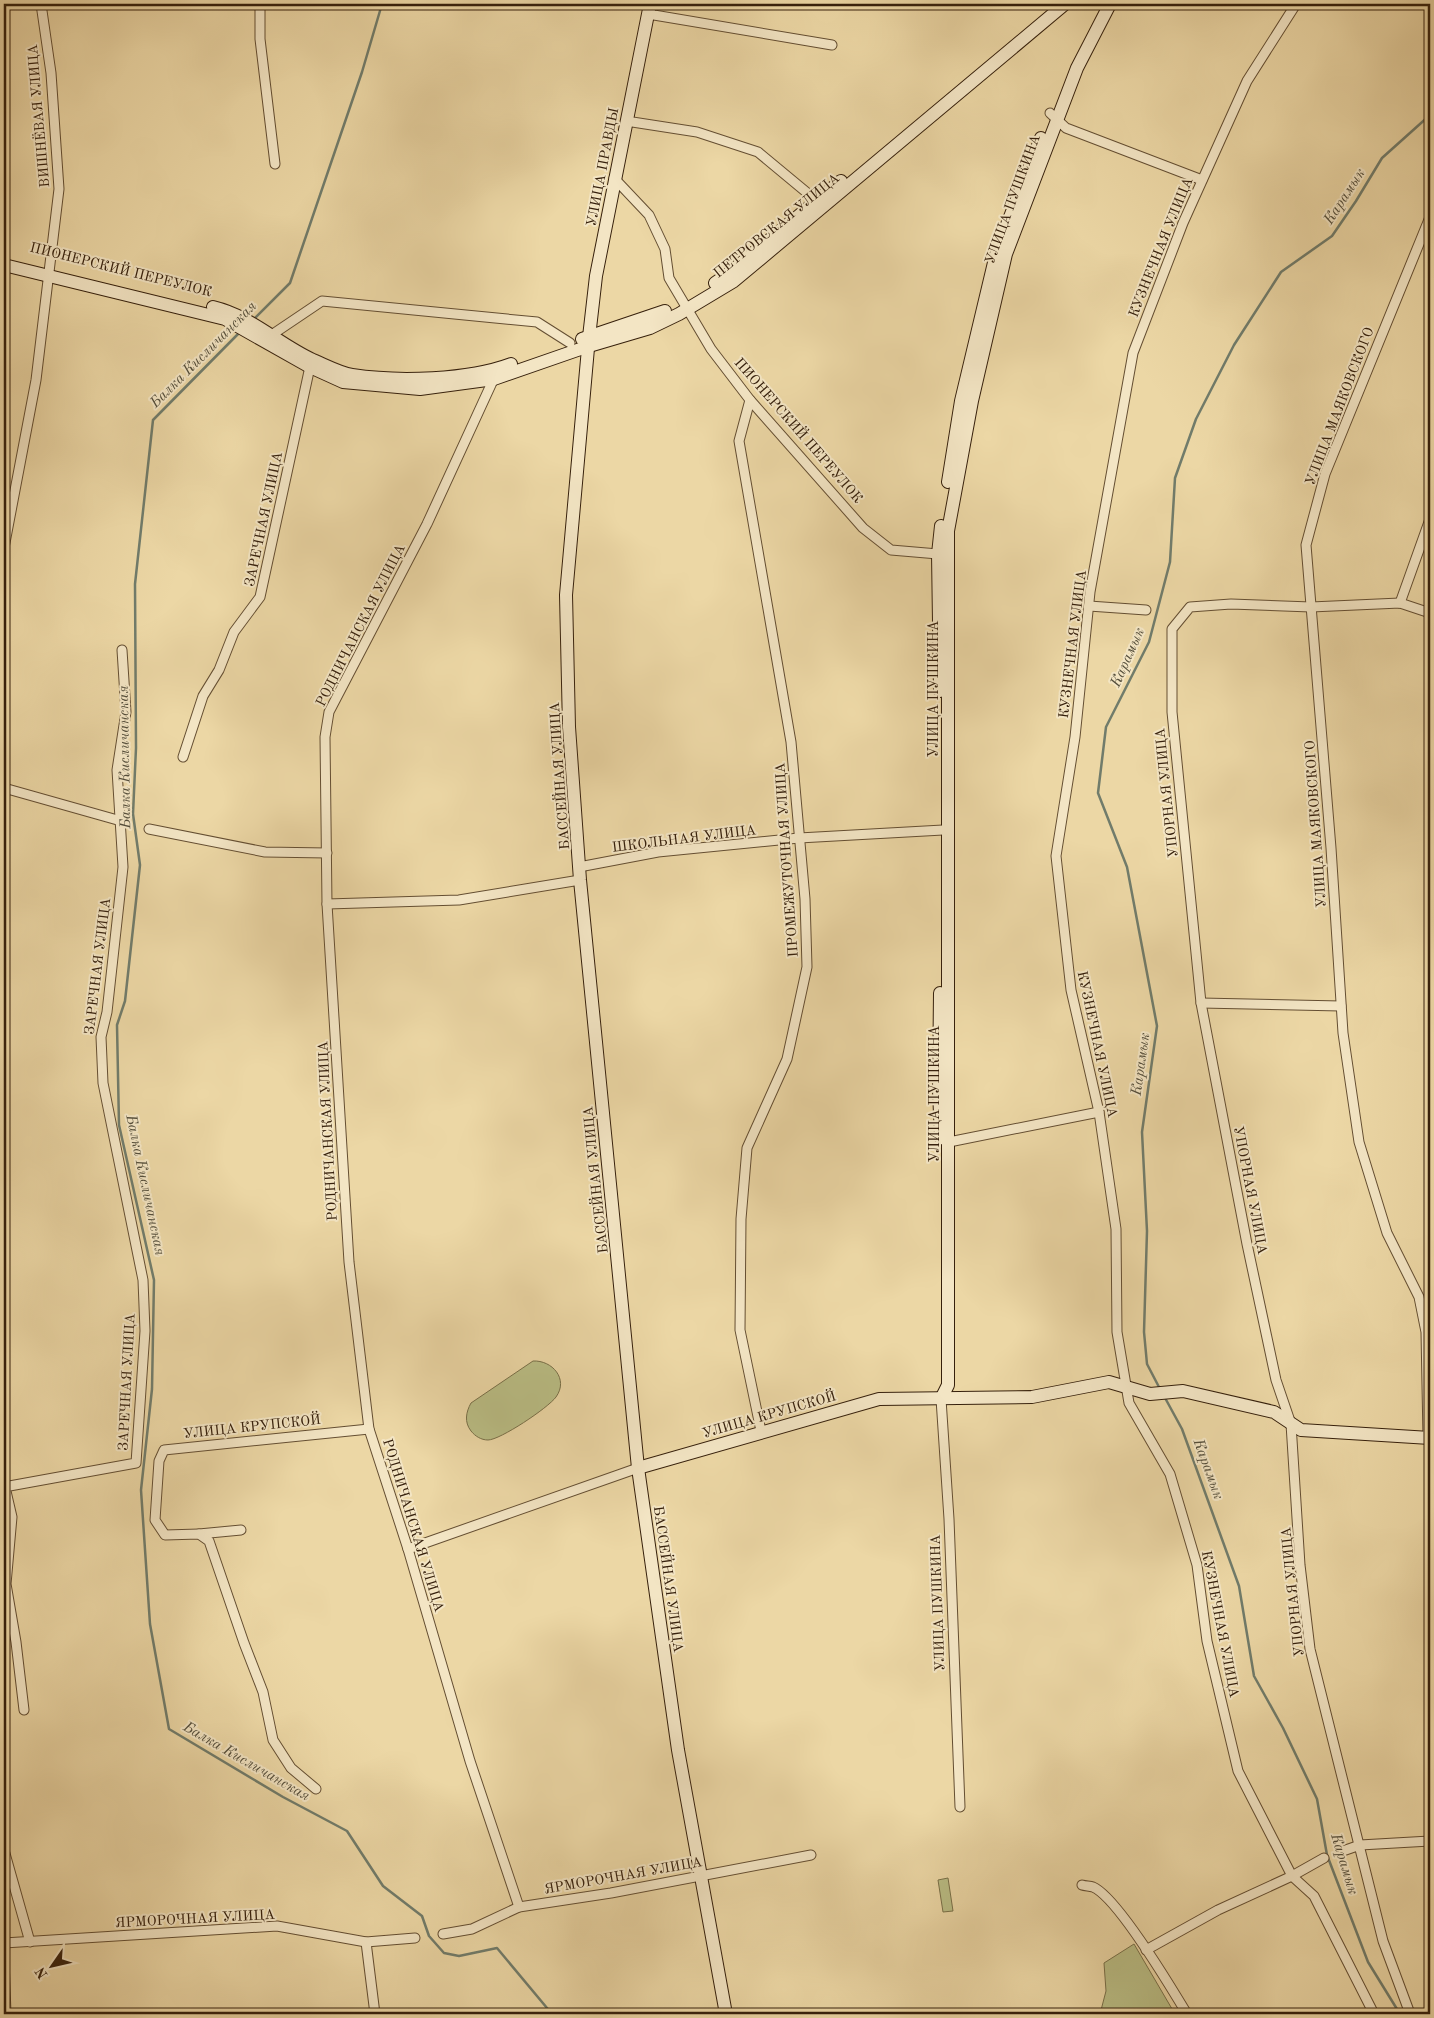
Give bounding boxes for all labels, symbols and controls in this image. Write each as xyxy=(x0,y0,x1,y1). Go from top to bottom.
street label: ВИШНЁВАЯ УЛИЦА xyxy=(23,43,52,188)
street label: УЛИЦА ПРАВДЫ xyxy=(585,106,621,228)
street label: УЛИЦА ПУШКИНА xyxy=(983,132,1043,266)
water label: Карамык xyxy=(1321,166,1369,228)
street label: ПЕТРОВСКАЯ УЛИЦА xyxy=(711,171,842,281)
street label: КУЗНЕЧНАЯ УЛИЦА xyxy=(1126,175,1196,319)
street label: ПИОНЕРСКИЙ ПЕРЕУЛОК xyxy=(28,237,214,299)
water label: Балка Кисличанская xyxy=(147,299,260,412)
street label: УЛИЦА МАЯКОВСКОГО xyxy=(1303,325,1377,487)
street label: ПИОНЕРСКИЙ ПЕРЕУЛОК xyxy=(732,353,868,506)
street label: ЗАРЕЧНАЯ УЛИЦА xyxy=(243,450,285,588)
street label: РОДНИЧАНСКАЯ УЛИЦА xyxy=(314,542,408,709)
street label: КУЗНЕЧНАЯ УЛИЦА xyxy=(1057,569,1089,719)
street label: УЛИЦА ПУШКИНА xyxy=(927,620,941,758)
water label: Карамык xyxy=(1108,626,1148,690)
water label: Балка Кисличанская xyxy=(117,685,134,830)
street label: БАССЕЙНАЯ УЛИЦА xyxy=(544,701,572,850)
street label: УПОРНАЯ УЛИЦА xyxy=(1153,727,1181,858)
street label: УЛИЦА МАЯКОВСКОГО xyxy=(1303,739,1329,908)
street label: ПРОМЕЖУТОЧНАЯ УЛИЦА xyxy=(773,762,801,958)
street label: ШКОЛЬНАЯ УЛИЦА xyxy=(611,823,757,855)
street label: ЗАРЕЧНАЯ УЛИЦА xyxy=(83,897,113,1035)
street label: КУЗНЕЧНАЯ УЛИЦА xyxy=(1075,970,1119,1119)
street label: УЛИЦА ПУШКИНА xyxy=(928,1025,942,1163)
water label: Карамык xyxy=(1130,1032,1153,1098)
street label: РОДНИЧАНСКАЯ УЛИЦА xyxy=(316,1040,340,1221)
street label: БАССЕЙНАЯ УЛИЦА xyxy=(577,1105,611,1255)
water label: Балка Кисличанская xyxy=(122,1113,167,1257)
street label: УПОРНАЯ УЛИЦА xyxy=(1231,1125,1269,1256)
street label: ЗАРЕЧНАЯ УЛИЦА xyxy=(116,1313,138,1451)
street label: УЛИЦА КРУПСКОЙ xyxy=(700,1385,838,1441)
street label: УЛИЦА КРУПСКОЙ xyxy=(182,1409,322,1441)
water label: Карамык xyxy=(1189,1436,1225,1502)
street label: РОДНИЧАНСКАЯ УЛИЦА xyxy=(380,1437,446,1614)
street label: БАССЕЙНАЯ УЛИЦА xyxy=(651,1504,689,1654)
street label: УПОРНАЯ УЛИЦА xyxy=(1279,1526,1307,1657)
street label: УЛИЦА ПУШКИНА xyxy=(929,1534,947,1672)
street label: КУЗНЕЧНАЯ УЛИЦА xyxy=(1199,1549,1241,1699)
water label: Балка Кисличанская xyxy=(180,1719,312,1805)
water label: Карамык xyxy=(1327,1831,1360,1897)
street label: ЯРМОРОЧНАЯ УЛИЦА xyxy=(543,1855,704,1897)
street label: ЯРМОРОЧНАЯ УЛИЦА xyxy=(115,1908,276,1930)
north arrow xyxy=(28,1940,78,1990)
text: N xyxy=(33,1964,51,1981)

